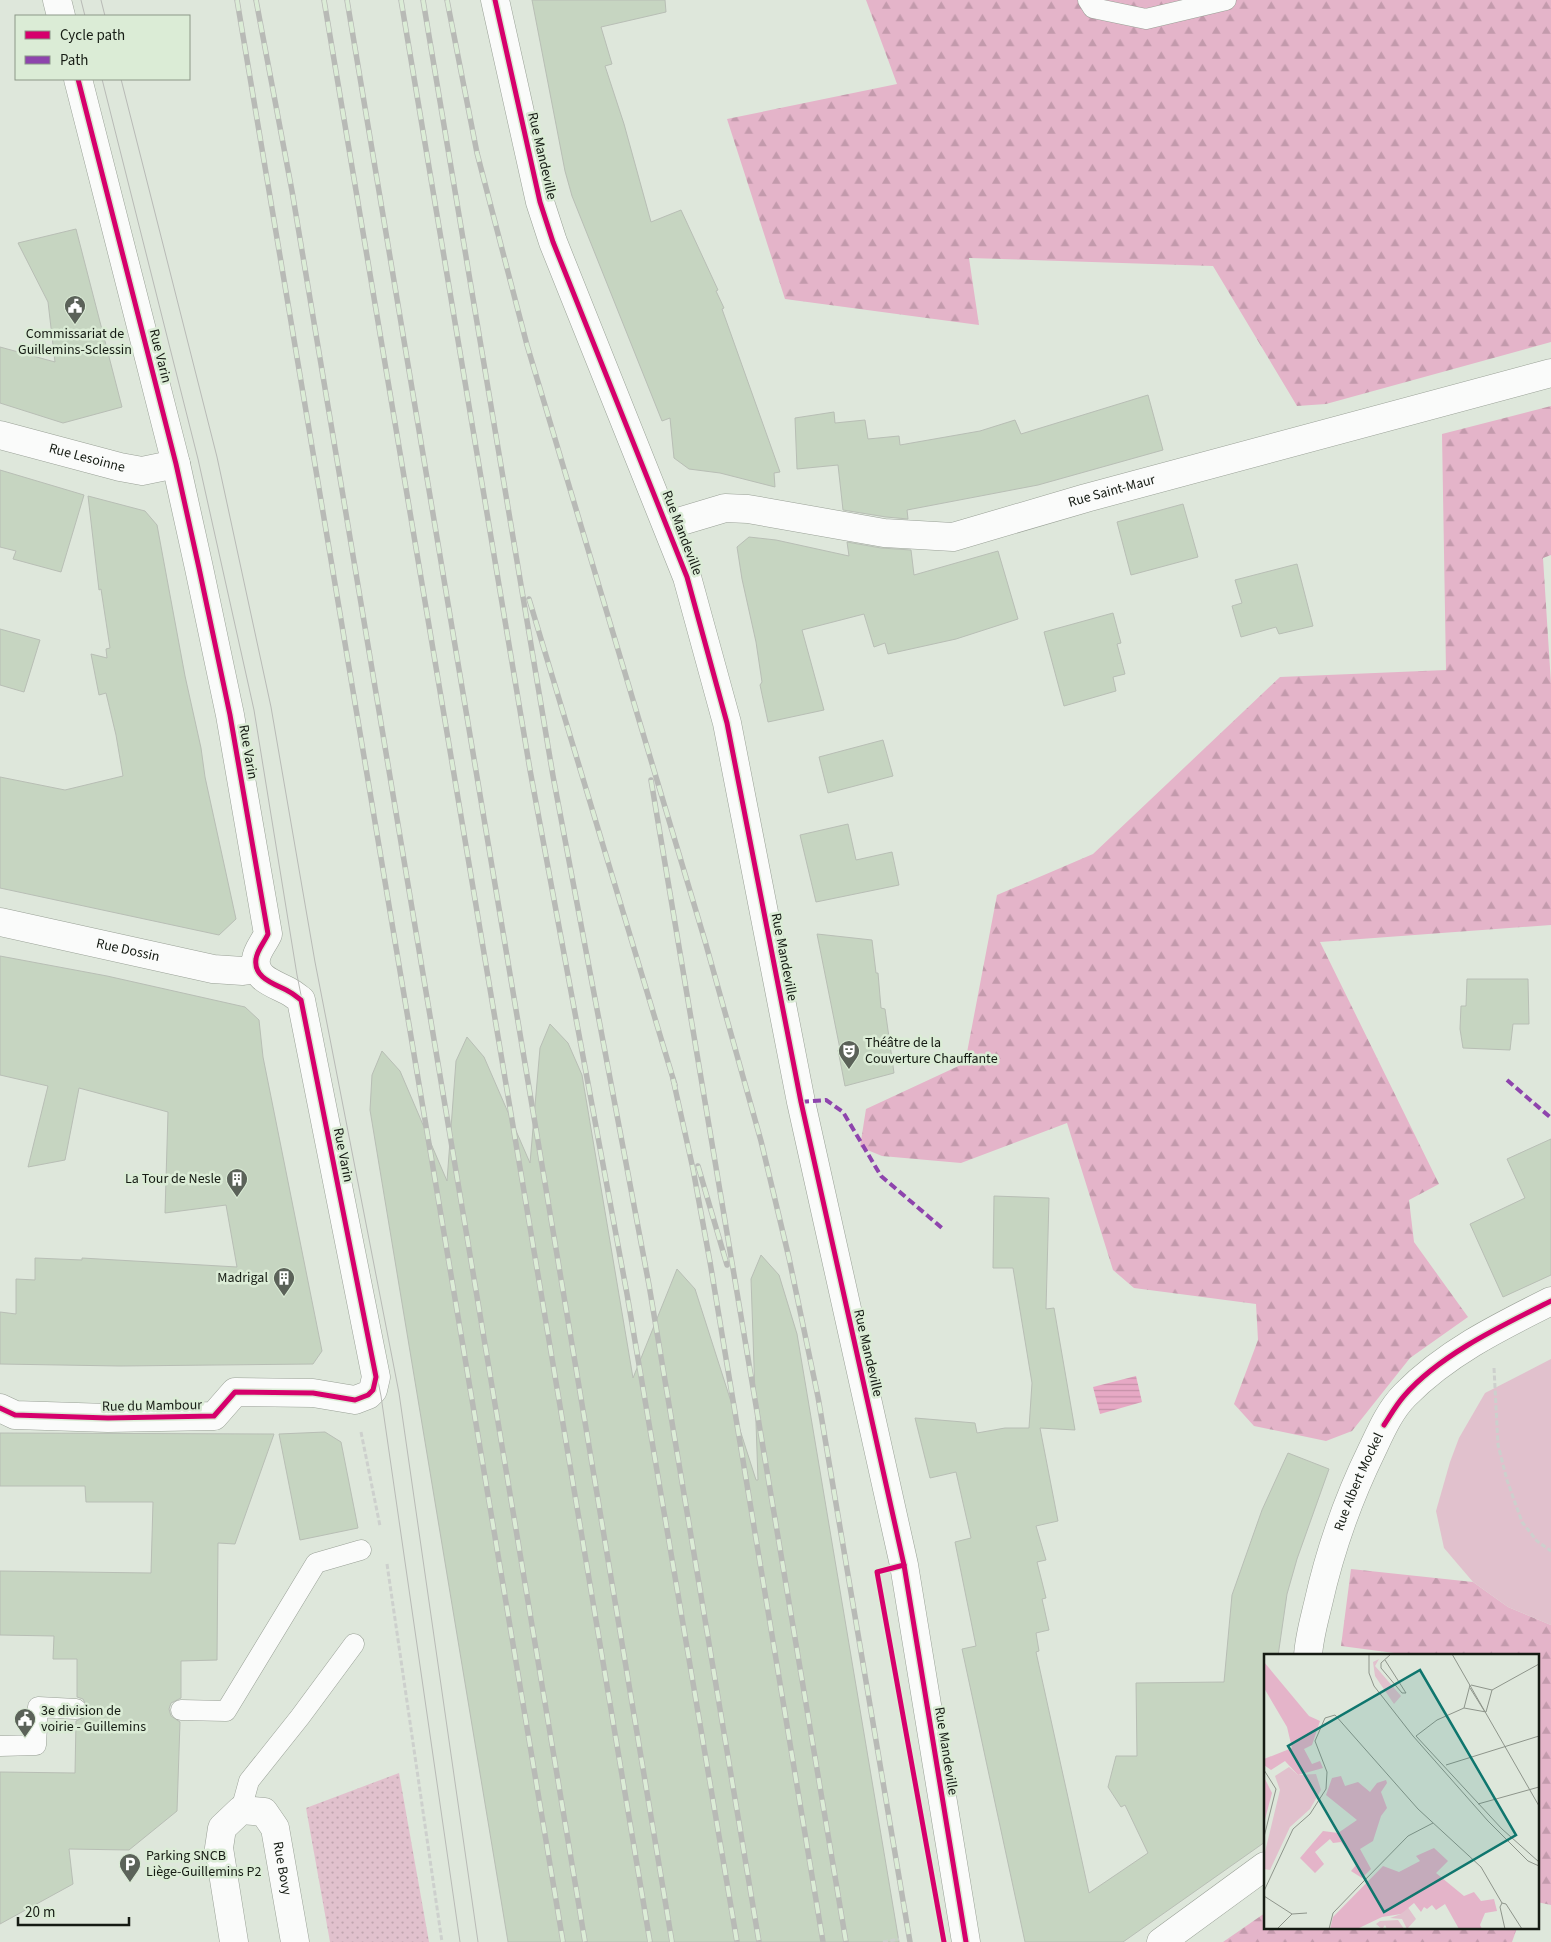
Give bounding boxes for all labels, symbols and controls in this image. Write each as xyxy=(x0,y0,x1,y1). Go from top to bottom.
legend xyxy=(15,15,190,80)
text: Cycle path xyxy=(60,25,125,46)
text: Path xyxy=(60,50,88,71)
street label: Rue Mandeville xyxy=(522,110,562,202)
public building icon: Commissariat de Guillemins-Sclessin xyxy=(63,294,87,325)
place label: Commissariat de Guillemins-Sclessin xyxy=(18,324,132,360)
street label: Rue Varin xyxy=(144,327,176,385)
street label: Rue Lesoinne xyxy=(47,438,127,478)
street label: Rue Saint-Maur xyxy=(1066,470,1158,513)
street label: Rue Mandeville xyxy=(657,488,707,578)
street label: Rue Varin xyxy=(233,723,263,781)
street label: Rue Mandeville xyxy=(766,911,802,1003)
street label: Rue Dossin xyxy=(94,934,162,967)
place label: Théâtre de la Couverture Chauffante xyxy=(865,1033,998,1069)
theatre icon: Théâtre de la Couverture Chauffante xyxy=(837,1039,861,1070)
street label: Rue Varin xyxy=(328,1126,358,1184)
building icon: La Tour de Nesle xyxy=(225,1167,249,1198)
place label: La Tour de Nesle xyxy=(125,1169,221,1189)
building icon: Madrigal xyxy=(272,1266,296,1297)
place label: Madrigal xyxy=(217,1268,268,1288)
street label: Rue Mandeville xyxy=(848,1307,888,1399)
street label: Rue du Mambour xyxy=(102,1395,202,1417)
street label: Rue Albert Mockel xyxy=(1329,1429,1389,1534)
inset map xyxy=(1264,1654,1538,1930)
place label: 3e division de voirie - Guillemins xyxy=(41,1701,146,1737)
street label: Rue Mandeville xyxy=(929,1705,963,1797)
public building icon: 3e division de voirie - Guillemins xyxy=(13,1707,37,1738)
street label: Rue Bovy xyxy=(268,1840,297,1897)
place label: Parking SNCB Liège-Guillemins P2 xyxy=(146,1846,261,1882)
parking icon: Parking SNCB Liège-Guillemins P2 xyxy=(118,1852,142,1883)
scale bar xyxy=(18,1894,129,1926)
text: 20 m xyxy=(25,1902,55,1923)

